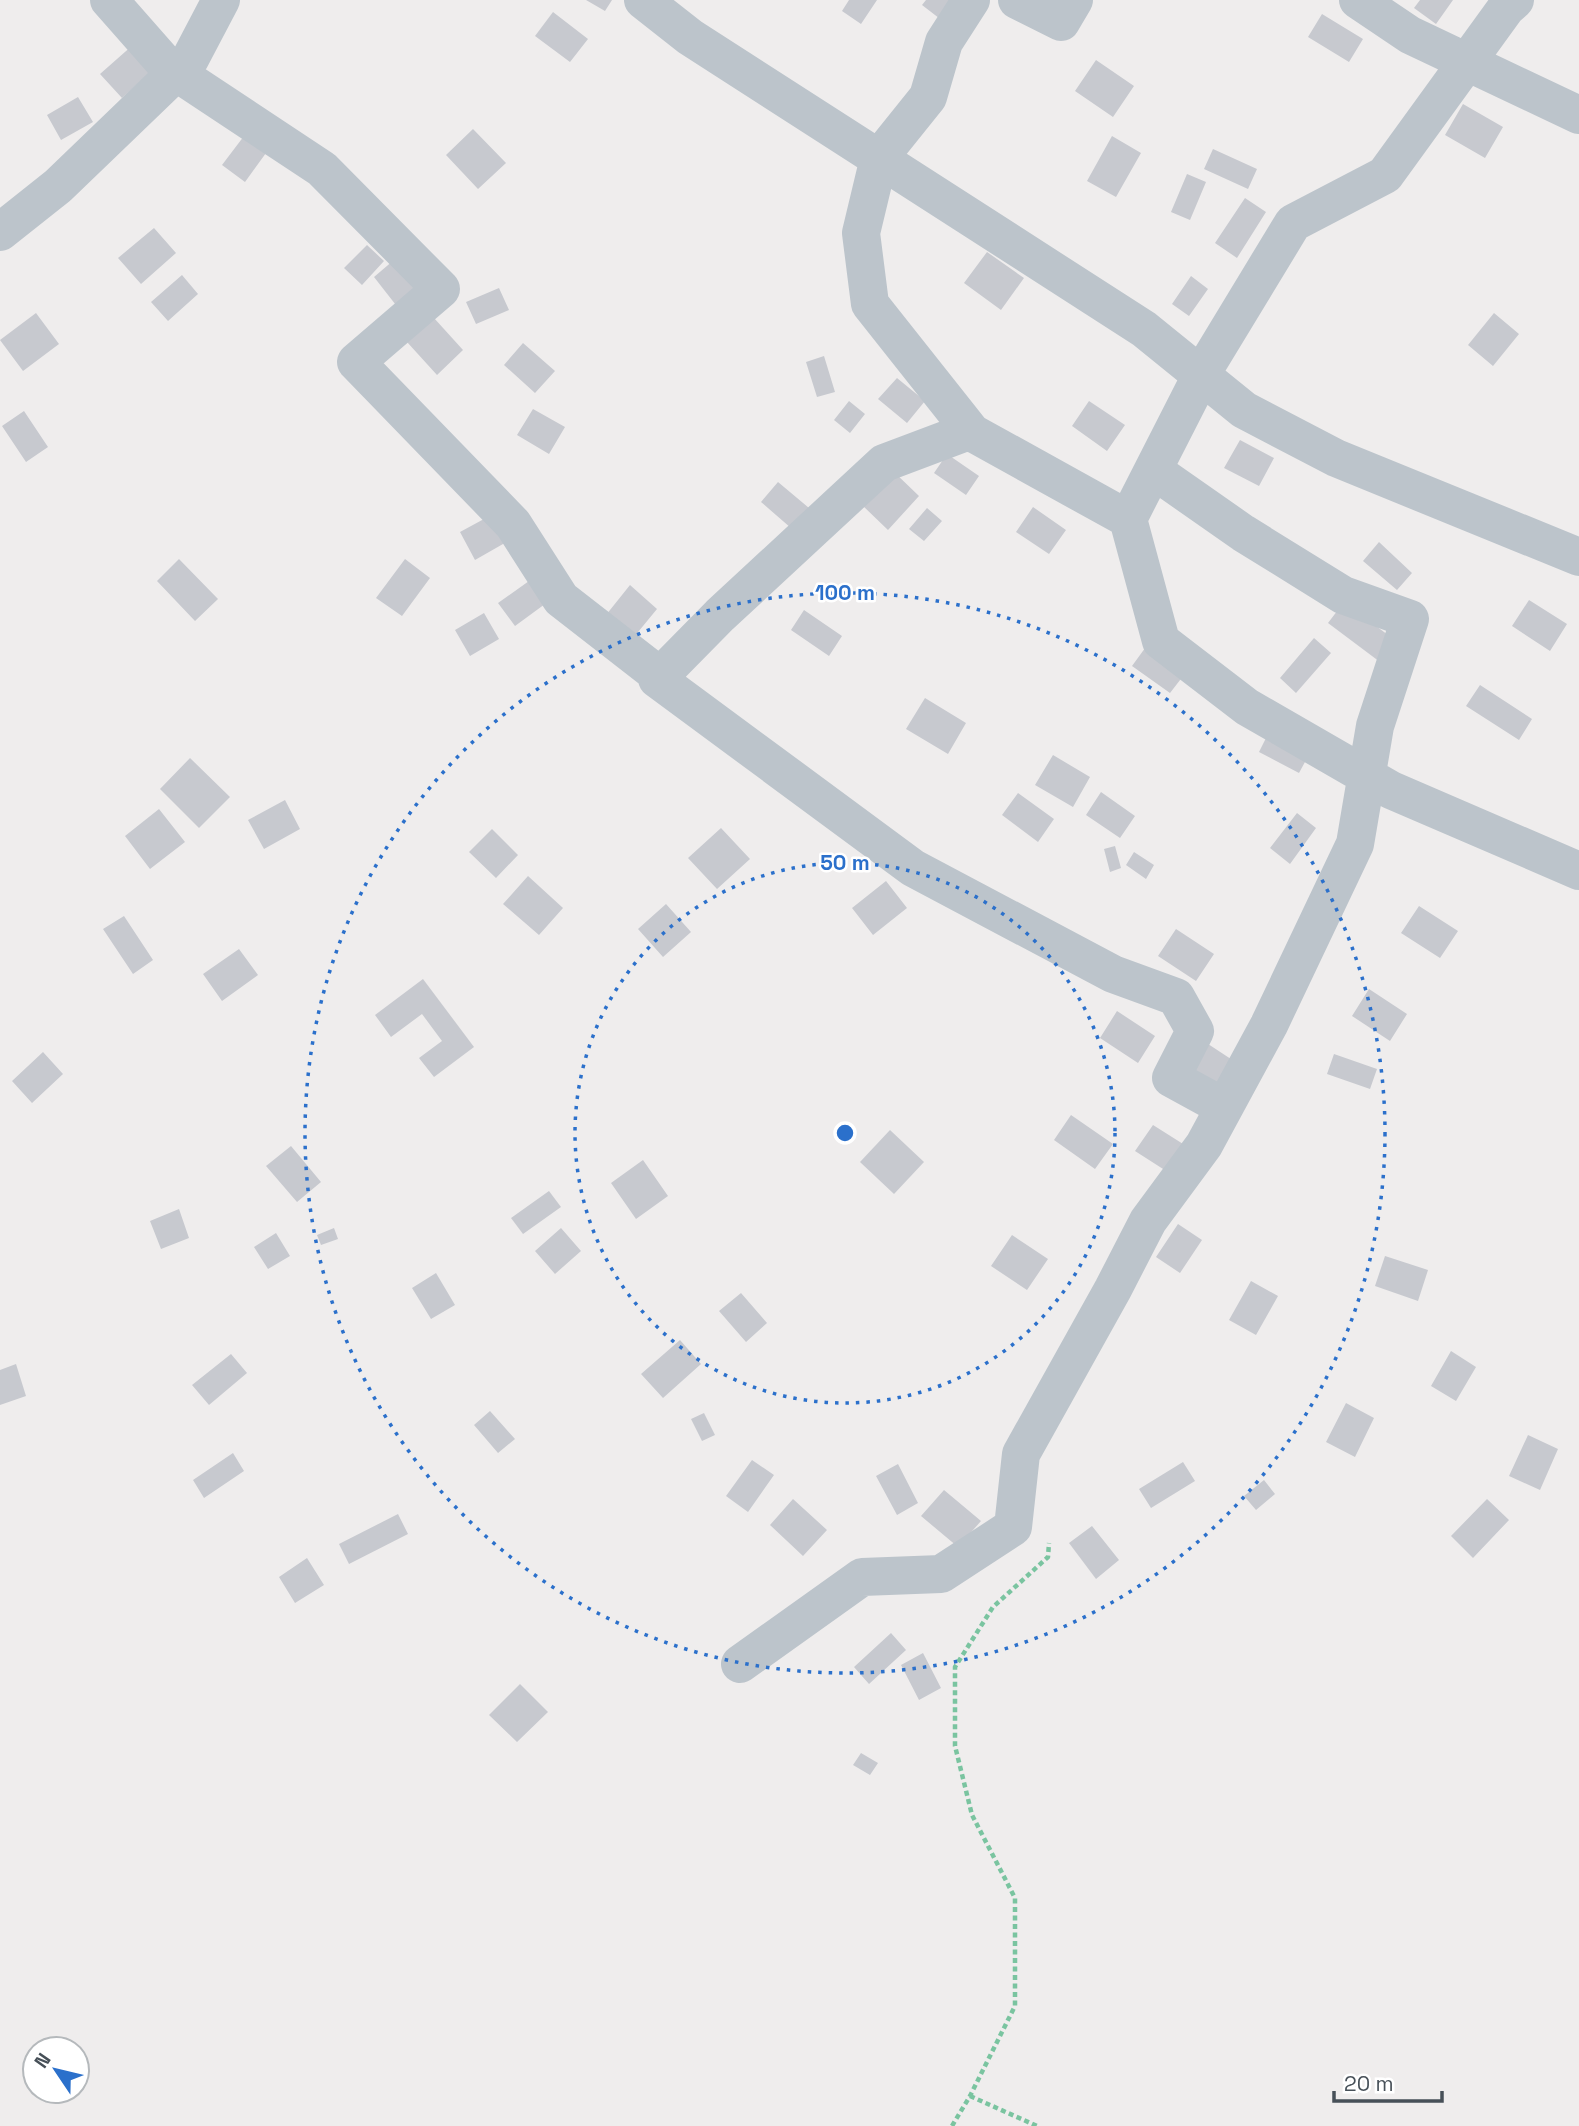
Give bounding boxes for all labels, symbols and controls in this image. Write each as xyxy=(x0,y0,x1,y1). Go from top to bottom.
text: 100 m xyxy=(815,579,875,606)
text: 50 m xyxy=(820,849,870,876)
centre of rings xyxy=(833,1121,857,1145)
north arrow xyxy=(21,2035,91,2105)
text: N xyxy=(29,2048,56,2073)
scale bar xyxy=(1334,2060,1442,2104)
text: 20 m xyxy=(1344,2070,1394,2097)

